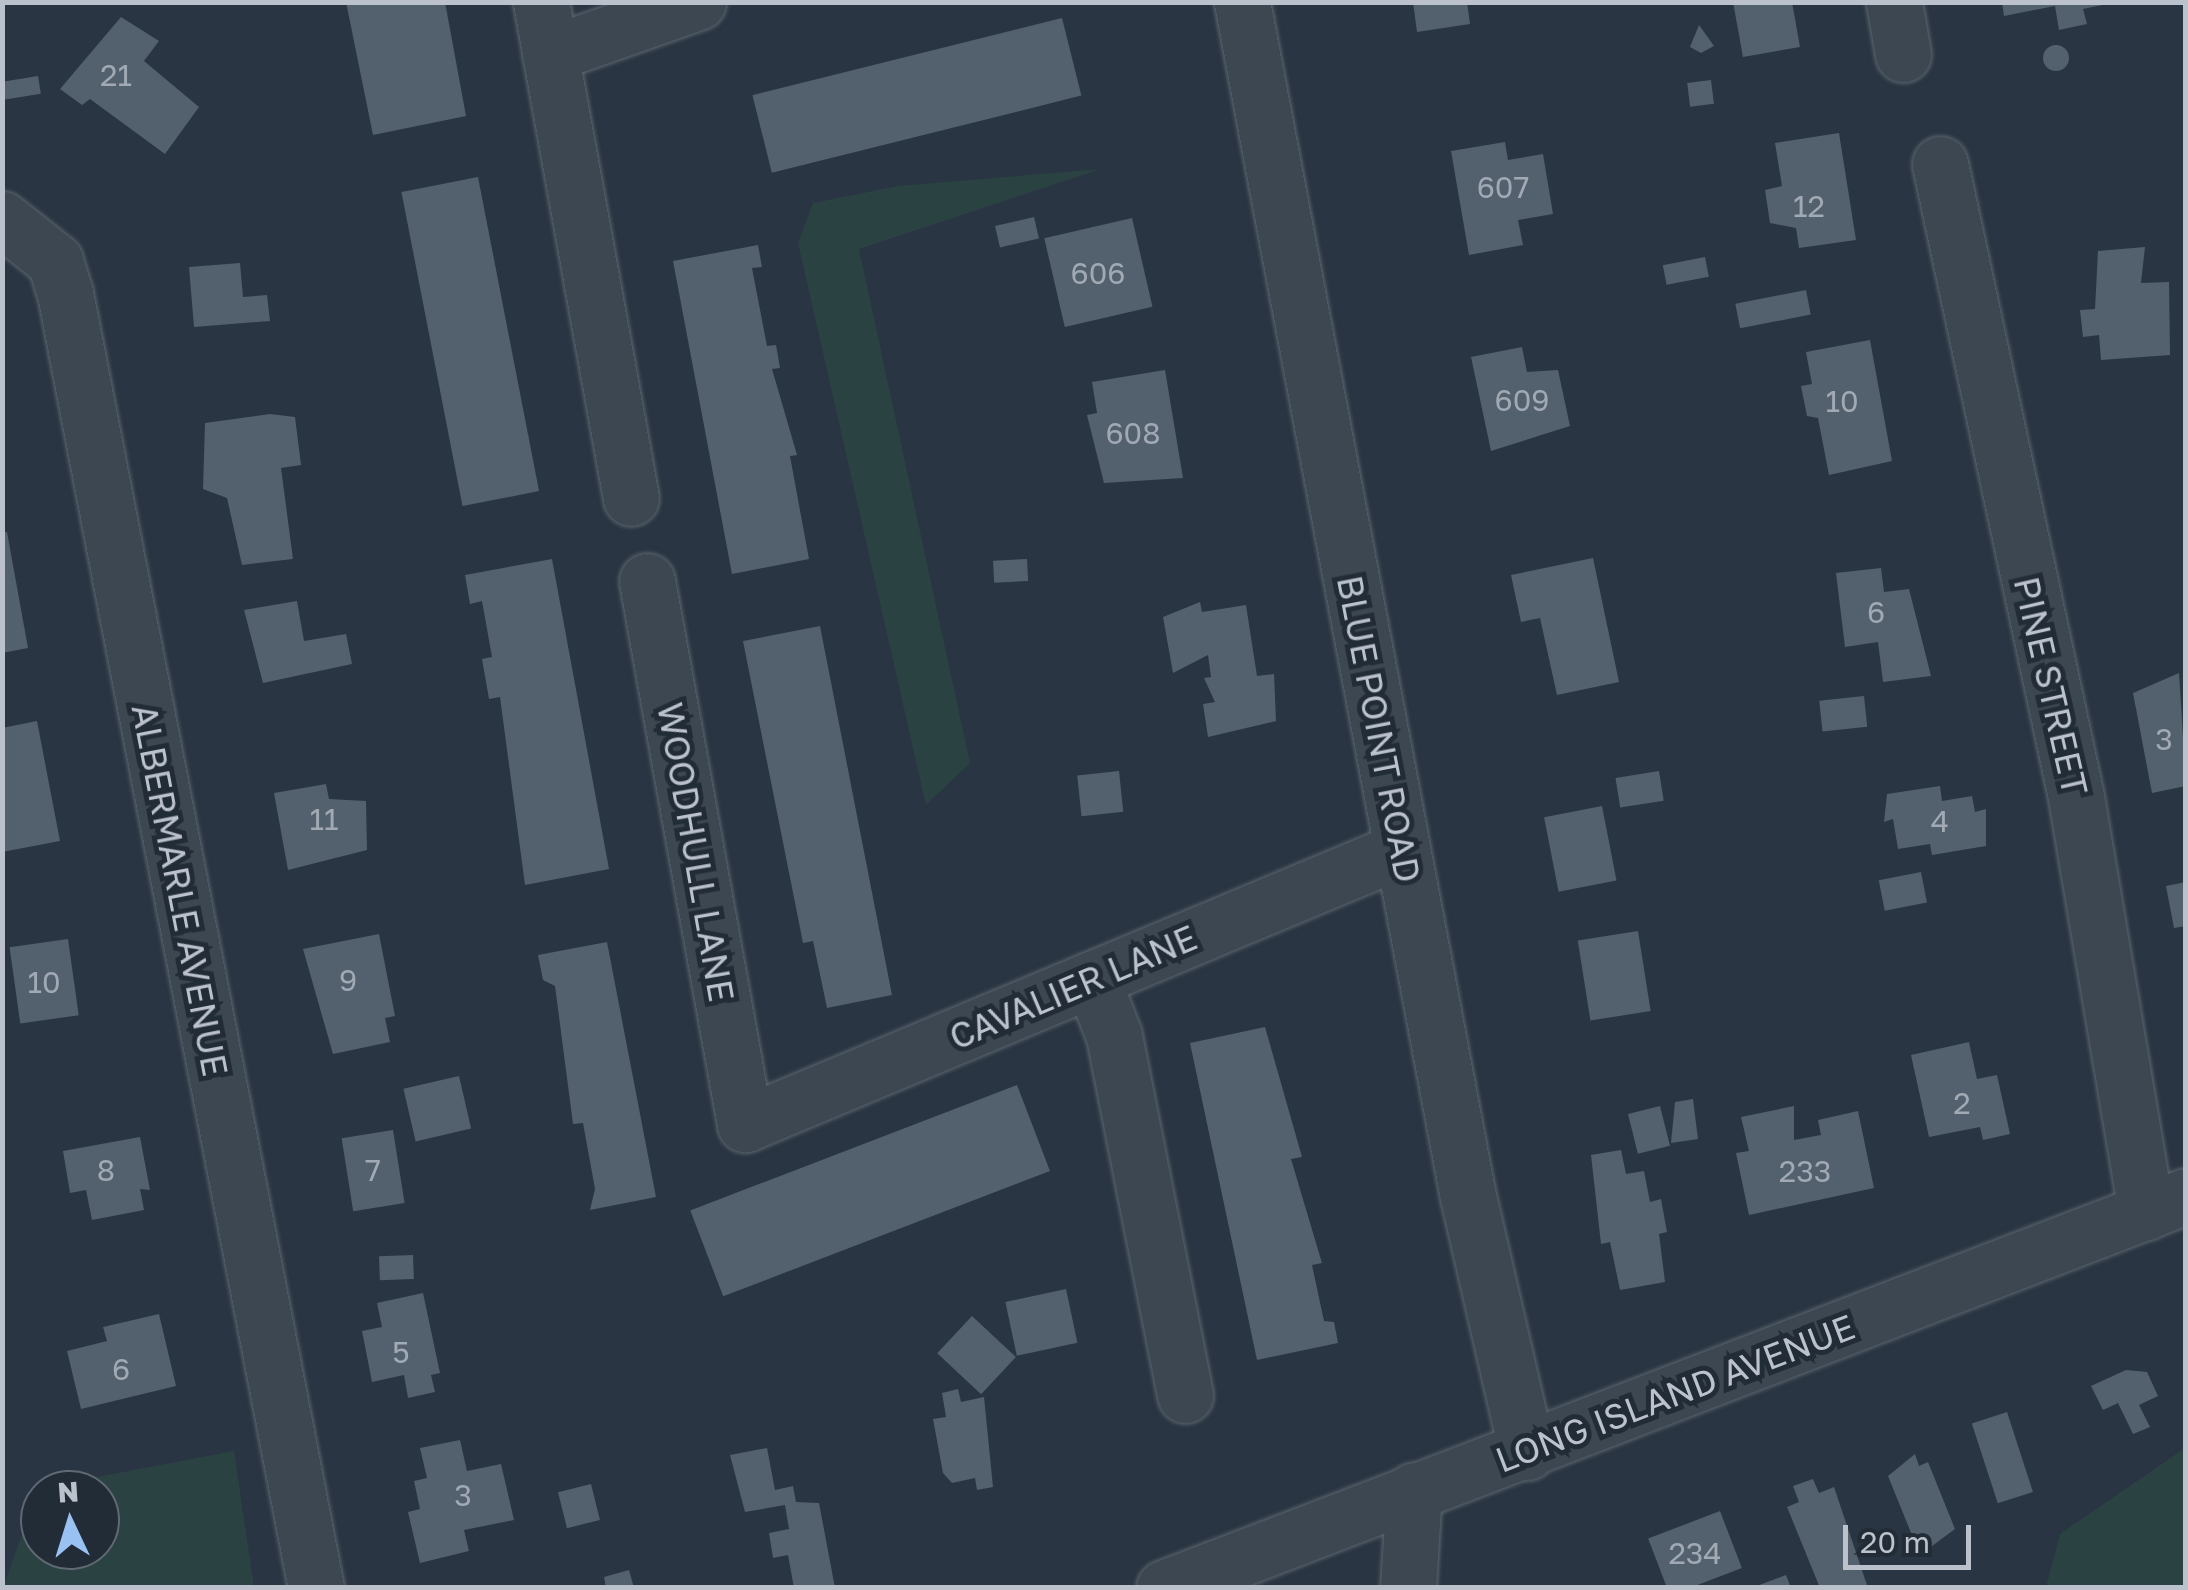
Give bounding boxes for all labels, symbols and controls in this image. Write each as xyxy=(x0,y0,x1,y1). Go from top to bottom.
house number: 21 xyxy=(100,57,132,93)
house number: 607 xyxy=(1477,169,1529,205)
house number: 12 xyxy=(1793,188,1825,224)
house number: 606 xyxy=(1071,255,1125,291)
house number: 609 xyxy=(1495,382,1549,418)
house number: 10 xyxy=(1825,383,1859,419)
house number: 608 xyxy=(1105,415,1161,451)
street label: BLUE POINT ROAD xyxy=(1329,572,1429,886)
street label: PINE STREET xyxy=(2005,573,2097,799)
house number: 6 xyxy=(1867,594,1885,630)
street label: WOODHULL LANE xyxy=(649,699,743,1005)
street label: ALBERMARLE AVENUE xyxy=(123,700,237,1080)
house number: 3 xyxy=(2155,721,2173,757)
house number: 11 xyxy=(309,801,339,837)
house number: 4 xyxy=(1931,803,1949,839)
street label: CAVALIER LANE xyxy=(943,916,1203,1058)
house number: 9 xyxy=(339,962,357,998)
house number: 10 xyxy=(27,964,61,1000)
house number: 2 xyxy=(1953,1085,1971,1121)
house number: 8 xyxy=(97,1152,115,1188)
house number: 7 xyxy=(365,1152,381,1188)
house number: 233 xyxy=(1779,1153,1831,1189)
street label: LONG ISLAND AVENUE xyxy=(1490,1305,1860,1481)
house number: 5 xyxy=(392,1334,410,1370)
house number: 6 xyxy=(112,1351,130,1387)
north arrow xyxy=(20,1470,120,1570)
text: N xyxy=(56,1474,80,1509)
house number: 3 xyxy=(454,1477,472,1513)
scale bar xyxy=(1848,1505,1976,1567)
text: 20 m xyxy=(1860,1524,1930,1560)
house number: 234 xyxy=(1668,1535,1722,1571)

